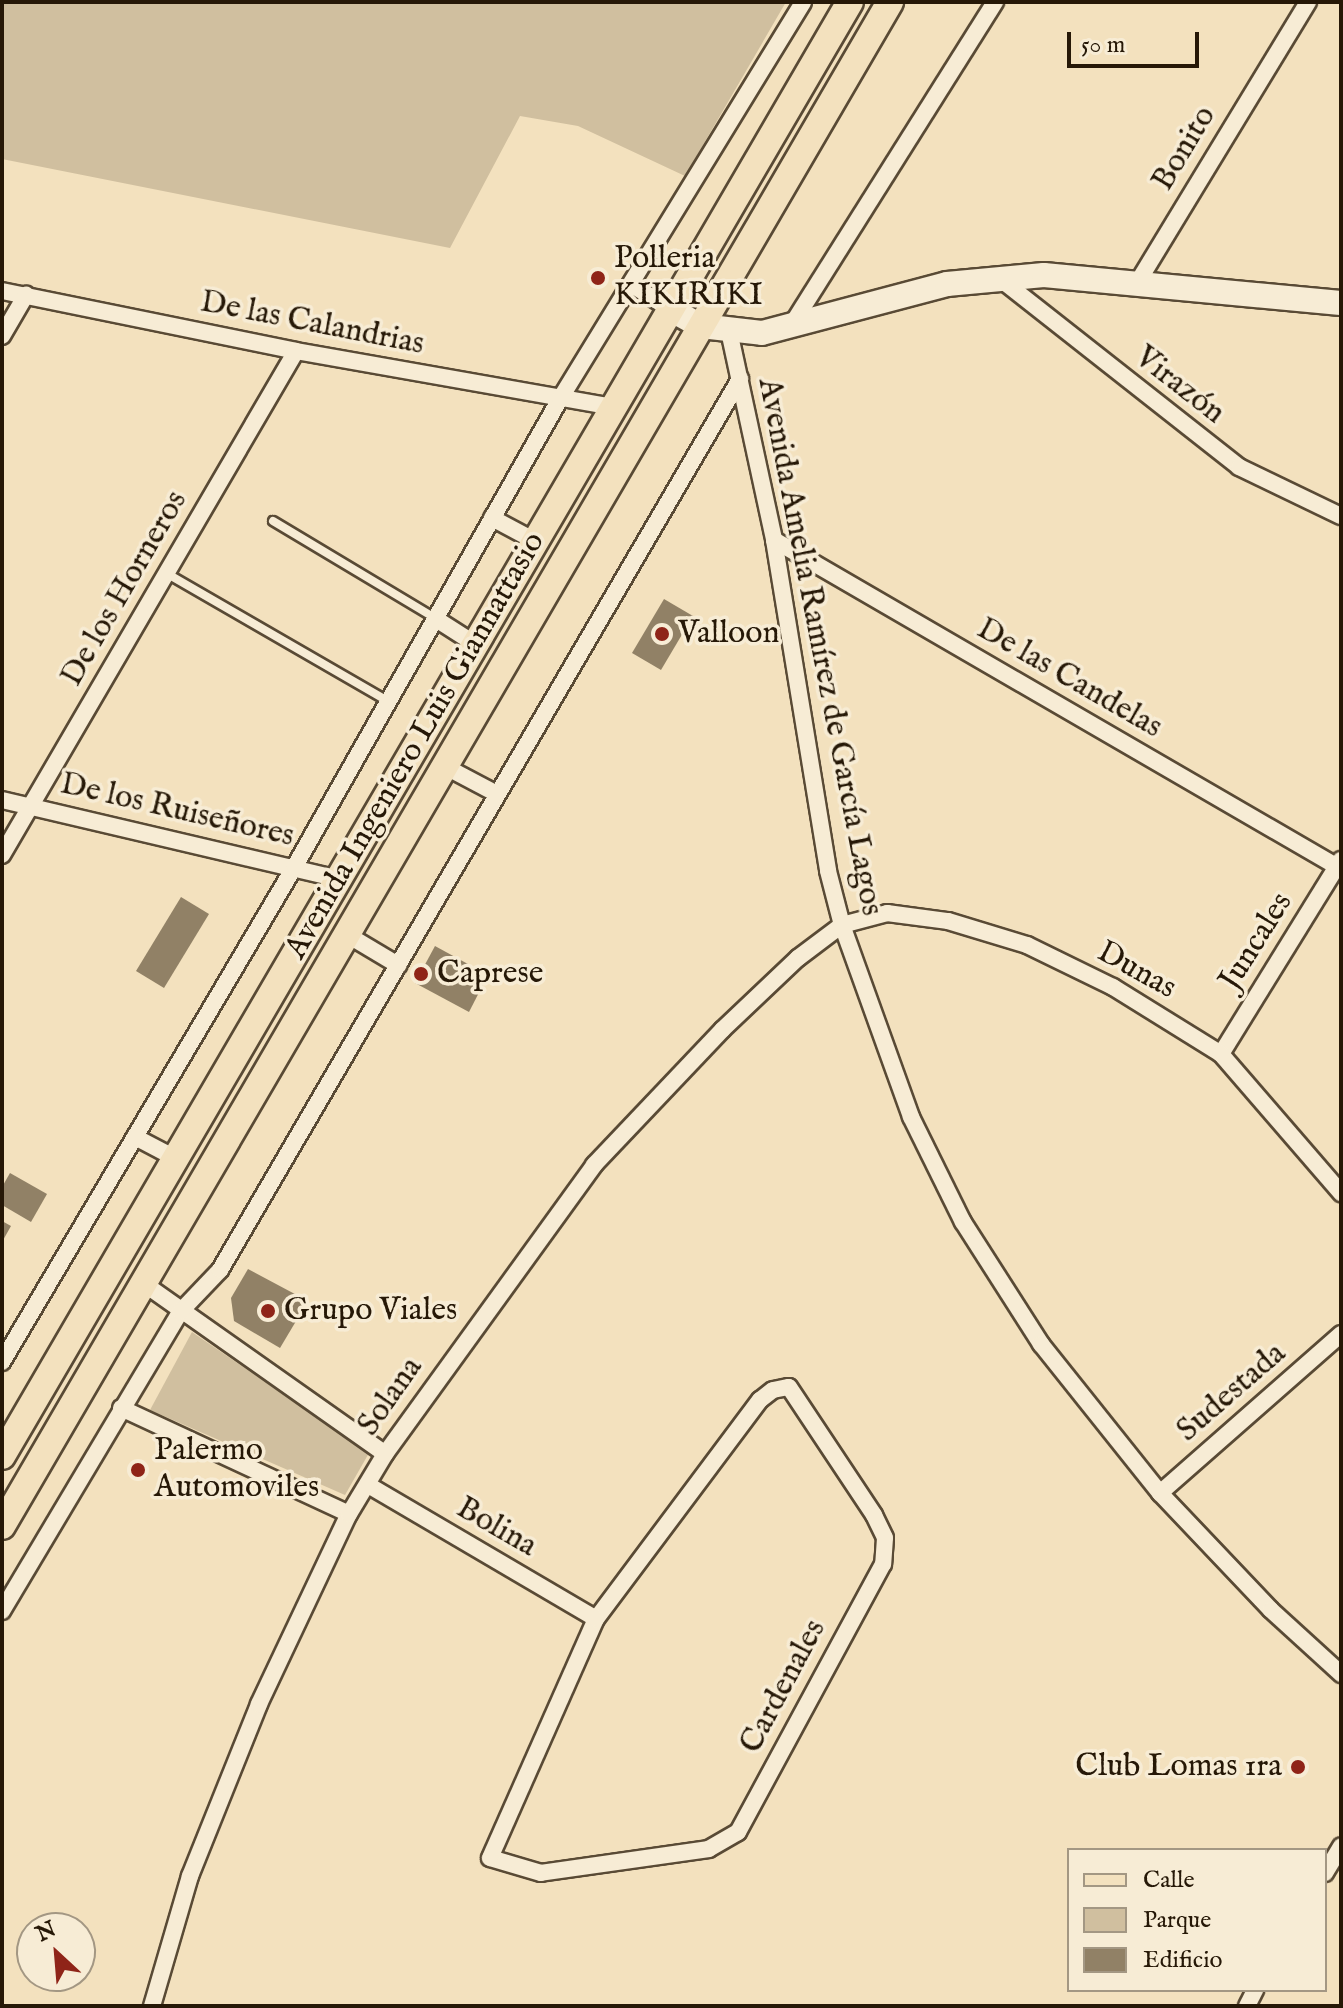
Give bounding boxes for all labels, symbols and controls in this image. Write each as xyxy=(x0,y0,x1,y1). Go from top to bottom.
scale bar xyxy=(1071,16,1203,66)
text: 50 m xyxy=(1081,30,1125,61)
street label: Bonito xyxy=(1145,100,1225,198)
place label: Polleria KIKIRIKI xyxy=(614,241,763,316)
marker: Polleria KIKIRIKI xyxy=(589,269,607,287)
street label: De las Calandrias xyxy=(197,283,427,365)
street label: Virazón xyxy=(1126,339,1232,433)
street label: Avenida Amelia Ramírez de García Lagos xyxy=(748,375,890,919)
street label: De los Horneros xyxy=(54,484,196,694)
street label: Avenida Ingeniero Luis Giannattasio xyxy=(278,526,554,966)
street label: De las Candelas xyxy=(970,610,1168,748)
place label: Valloon xyxy=(678,615,780,653)
marker: Valloon xyxy=(653,625,671,643)
street label: De los Ruiseñores xyxy=(56,765,298,857)
street label: Juncales xyxy=(1212,886,1302,998)
street label: Dunas xyxy=(1090,934,1182,1008)
place label: Caprese xyxy=(437,955,543,993)
marker: Caprese xyxy=(412,965,430,983)
place label: Grupo Viales xyxy=(284,1292,457,1330)
marker: Grupo Viales xyxy=(259,1302,277,1320)
street label: Sudestada xyxy=(1170,1335,1294,1451)
street label: Solana xyxy=(350,1350,432,1444)
place label: Palermo Automoviles xyxy=(154,1433,319,1508)
marker: Palermo Automoviles xyxy=(129,1461,147,1479)
street label: Bolina xyxy=(449,1490,543,1566)
street label: Cardenales xyxy=(733,1614,835,1760)
place label: Club Lomas 1ra xyxy=(1075,1748,1282,1786)
marker: Club Lomas 1ra xyxy=(1289,1758,1307,1776)
legend xyxy=(1067,1848,1327,1992)
text: Calle xyxy=(1143,1865,1195,1896)
text: Parque xyxy=(1143,1905,1211,1936)
north arrow xyxy=(16,1912,96,1992)
text: N xyxy=(32,1915,61,1949)
text: Edificio xyxy=(1143,1945,1222,1976)

